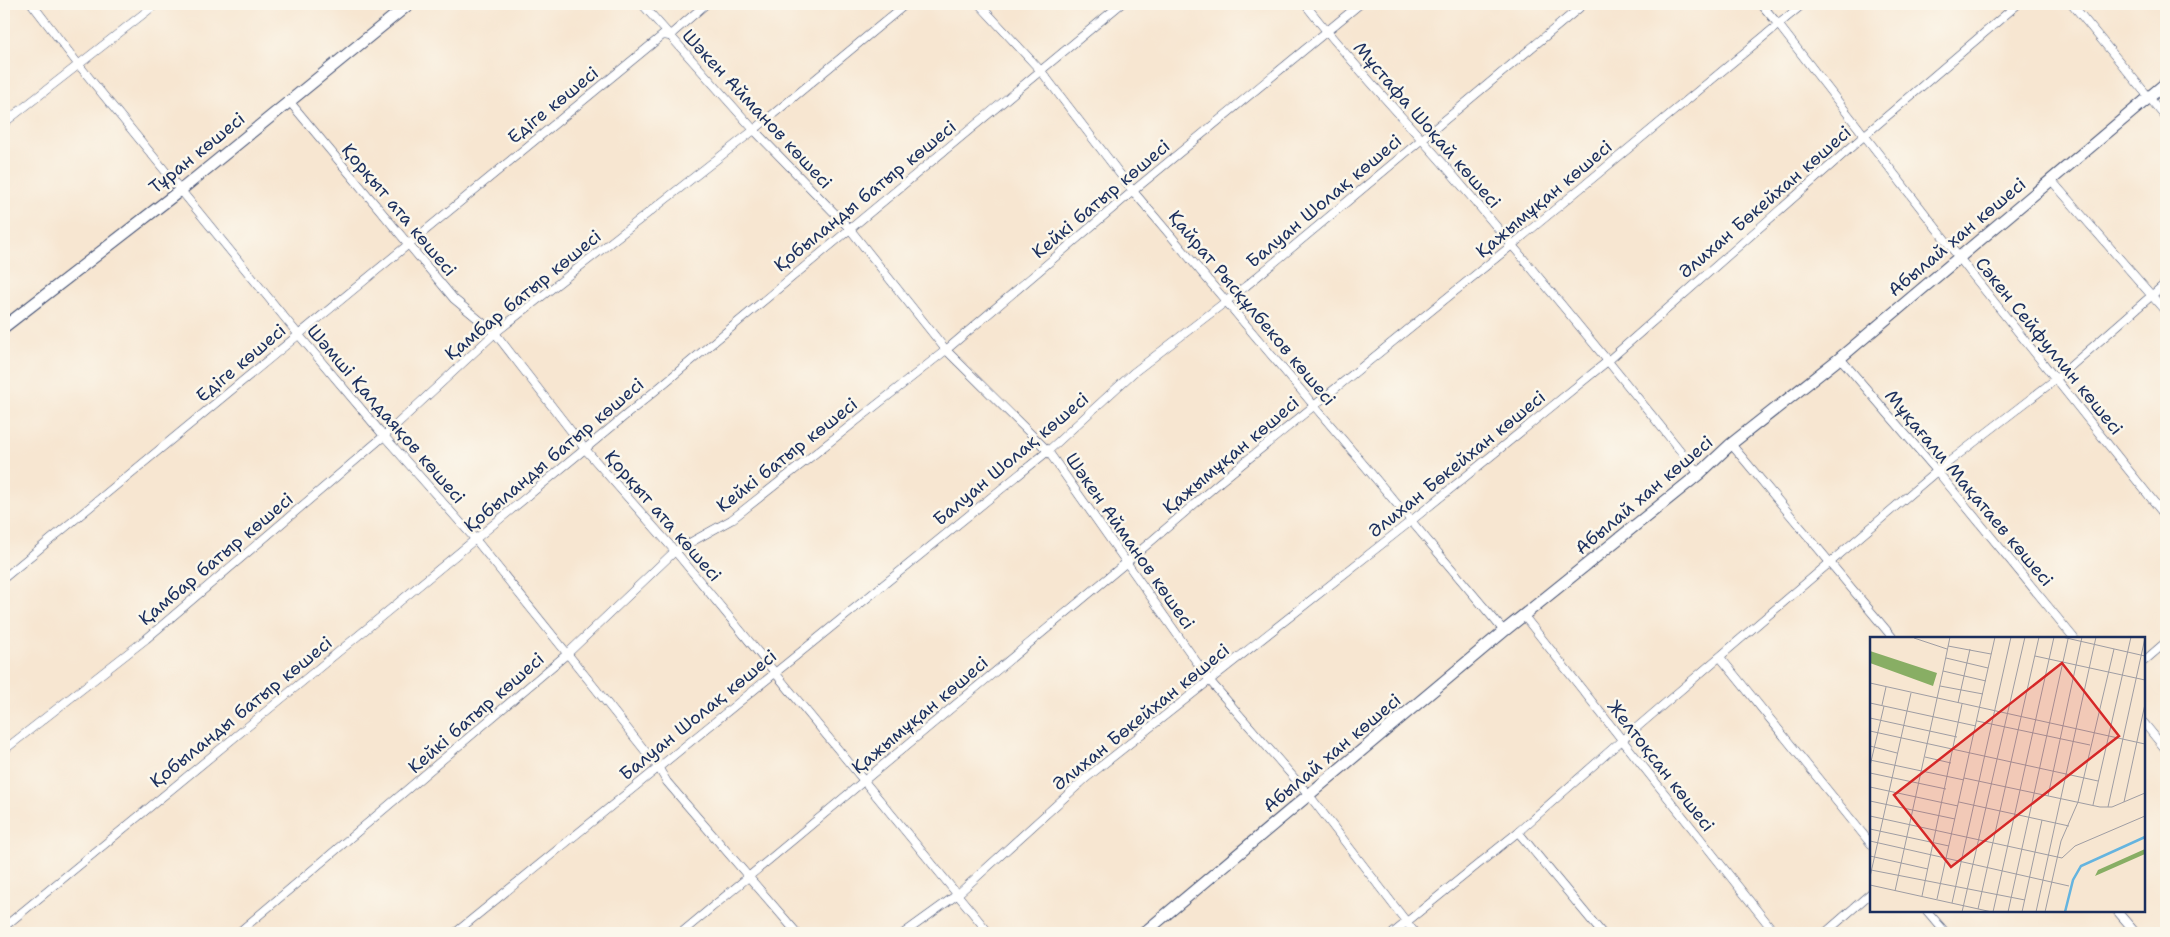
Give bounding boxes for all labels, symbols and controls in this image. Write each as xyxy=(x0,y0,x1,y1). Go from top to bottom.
street label: Шәкен Айманов көшесі xyxy=(677,24,837,194)
street label: Мұстафа Шоқай көшесі xyxy=(1348,36,1506,214)
street label: Едіге көшесі xyxy=(503,61,603,149)
street label: Тұран көшесі xyxy=(144,107,250,199)
street label: Қобыланды батыр көшесі xyxy=(769,115,961,277)
street label: Әлихан Бөкейхан көшесі xyxy=(1674,120,1856,284)
street label: Балуан Шолақ көшесі xyxy=(1241,129,1407,273)
street label: Кейкі батыр көшесі xyxy=(1027,134,1175,264)
street label: Қажымұқан көшесі xyxy=(1471,135,1617,263)
street label: Қорқыт ата көшесі xyxy=(336,138,462,282)
street label: Абылай хан көшесі xyxy=(1883,172,2031,302)
street label: Қайрат Рысқұлбеков көшесі xyxy=(1163,205,1341,411)
street label: Қамбар батыр көшесі xyxy=(440,224,606,366)
street label: Сәкен Сейфуллин көшесі xyxy=(1970,252,2128,440)
street label: Едіге көшесі xyxy=(191,318,291,408)
street label: Шәмші Қалдаяқов көшесі xyxy=(301,319,471,509)
street label: Қобыланды батыр көшесі xyxy=(459,373,649,537)
street label: Әлихан Бөкейхан көшесі xyxy=(1364,385,1550,543)
street label: Мұқағали Мақатаев көшесі xyxy=(1879,385,2059,591)
street label: Балуан Шолақ көшесі xyxy=(928,387,1094,531)
street label: Қажымұқан көшесі xyxy=(1158,391,1304,519)
street label: Кейкі батыр көшесі xyxy=(711,392,863,518)
street label: Абылай хан көшесі xyxy=(1570,430,1718,560)
street label: Қорқыт ата көшесі xyxy=(599,445,727,587)
street label: Шәкен Айманов көшесі xyxy=(1060,448,1200,634)
street label: Қамбар батыр көшесі xyxy=(134,487,298,631)
street label: Қобыланды батыр көшесі xyxy=(145,631,337,793)
inset map xyxy=(1870,637,2145,912)
street label: Әлихан Бөкейхан көшесі xyxy=(1048,638,1234,796)
street label: Балуан Шолақ көшесі xyxy=(614,644,782,786)
street label: Кейкі батыр көшесі xyxy=(403,647,549,779)
street label: Қажымұқан көшесі xyxy=(847,651,993,779)
street label: Абылай хан көшесі xyxy=(1258,688,1406,818)
street label: Желтоқсан көшесі xyxy=(1602,695,1720,837)

